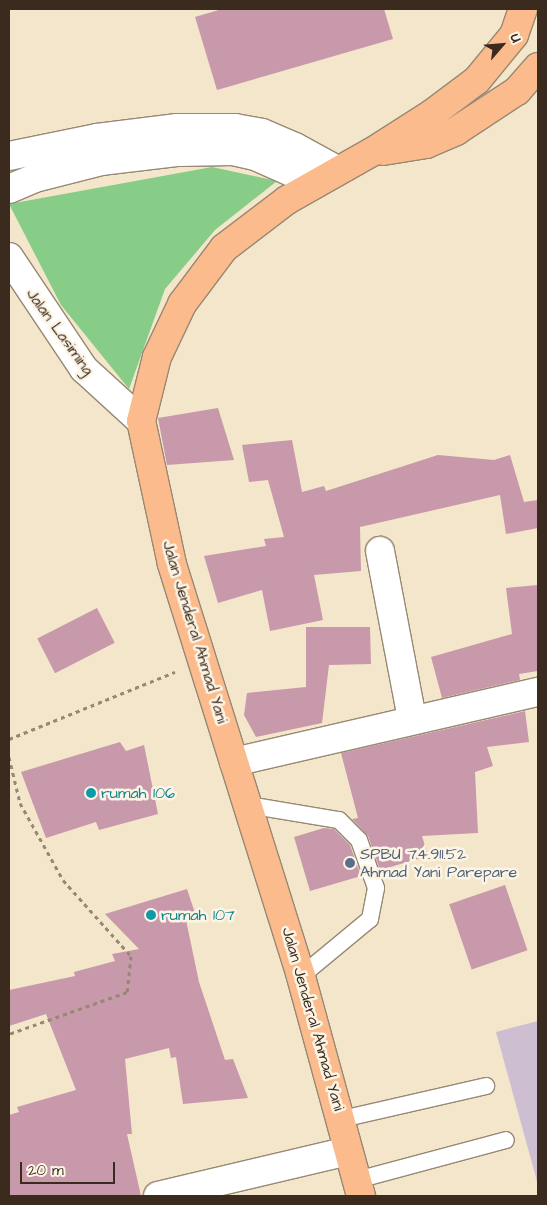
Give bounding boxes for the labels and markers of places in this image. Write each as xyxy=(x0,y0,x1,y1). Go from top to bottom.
place label: rumah 106 xyxy=(101,783,175,803)
marker: rumah 106 xyxy=(85,787,97,799)
place label: SPBU 74.911.52 Ahmad Yani Parepare xyxy=(360,844,517,882)
marker: SPBU 74.911.52 Ahmad Yani Parepare xyxy=(344,857,356,869)
place label: rumah 107 xyxy=(161,905,235,925)
marker: rumah 107 xyxy=(145,909,157,921)

